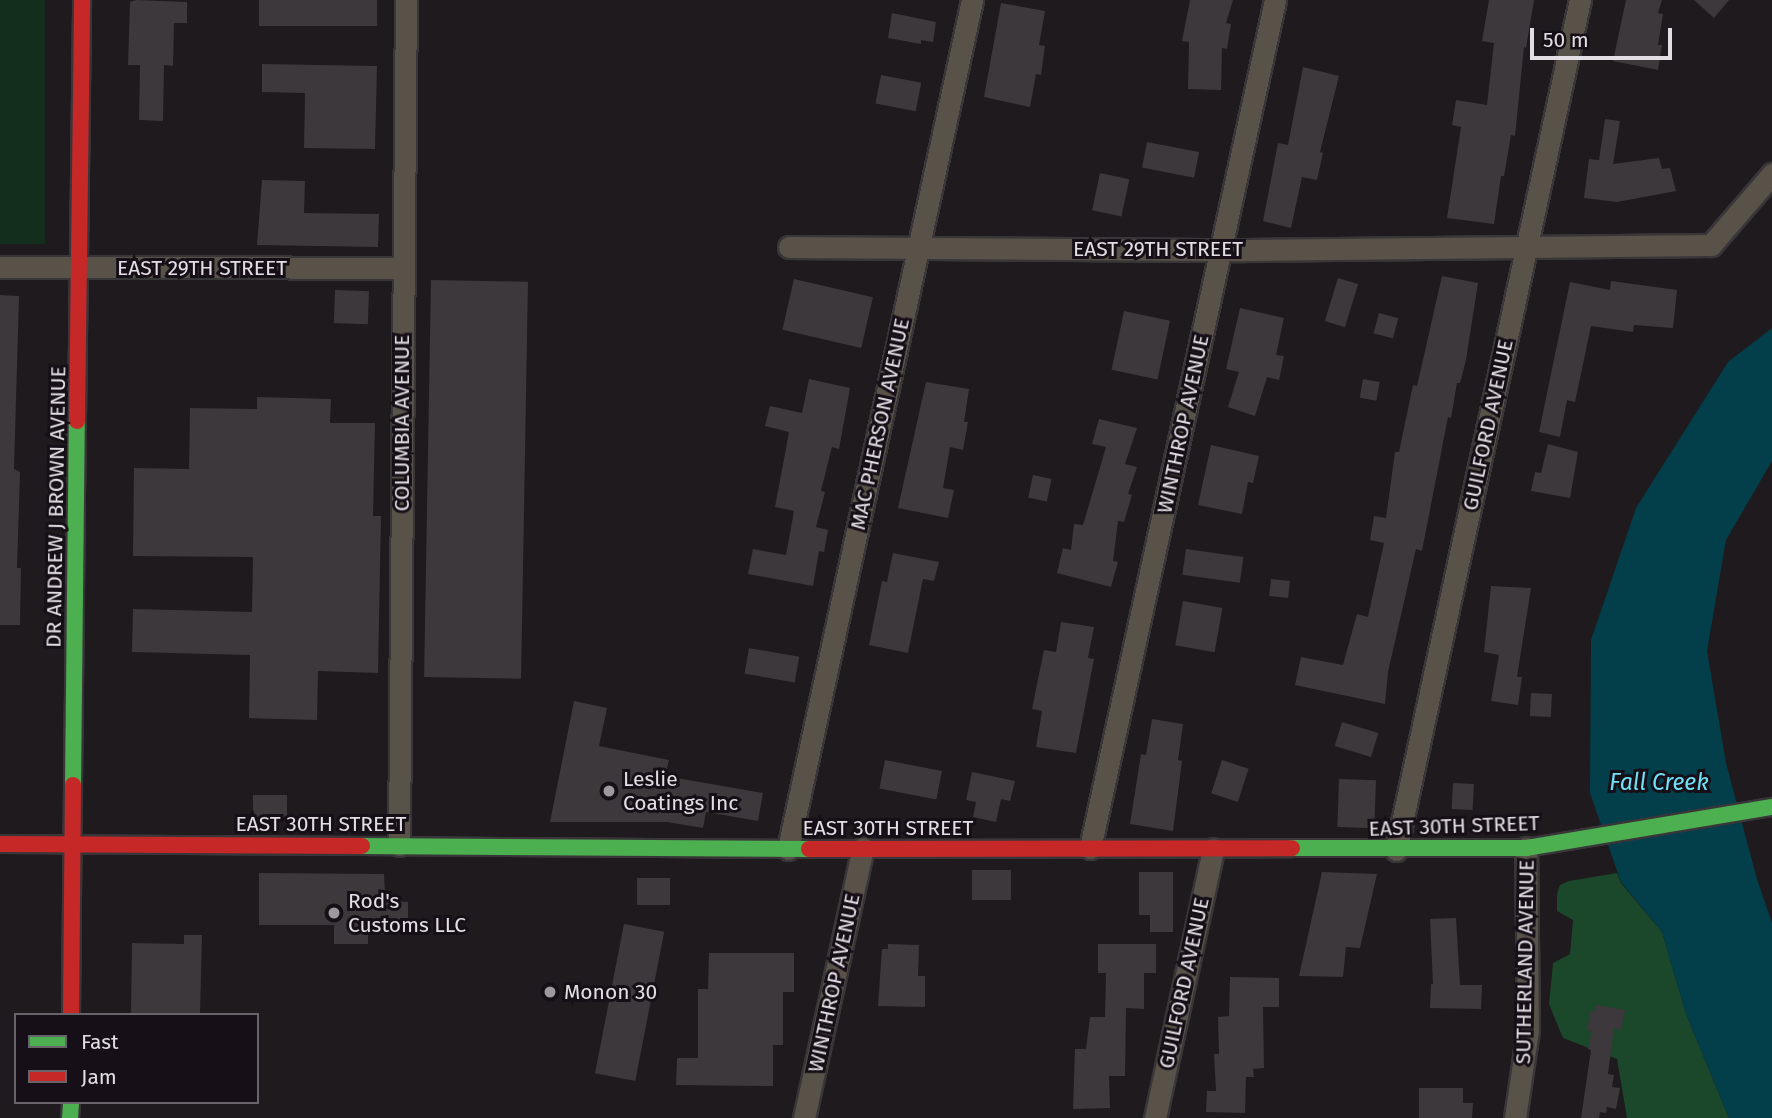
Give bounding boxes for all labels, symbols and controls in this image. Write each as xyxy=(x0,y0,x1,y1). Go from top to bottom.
scale bar xyxy=(1534,14,1676,58)
text: 50 m xyxy=(1543,27,1589,53)
street label: EAST 29TH STREET xyxy=(1073,236,1243,262)
street label: EAST 29TH STREET xyxy=(117,255,287,281)
street label: MAC PHERSON AVENUE xyxy=(845,316,915,532)
street label: WINTHROP AVENUE xyxy=(1152,332,1214,516)
street label: COLUMBIA AVENUE xyxy=(389,335,415,511)
street label: GUILFORD AVENUE xyxy=(1458,337,1518,513)
street label: DR ANDREW J BROWN AVENUE xyxy=(41,366,71,648)
place label: Leslie Coatings Inc xyxy=(623,766,738,816)
water label: Fall Creek xyxy=(1609,768,1709,796)
marker: Leslie Coatings Inc xyxy=(601,783,617,799)
street label: EAST 30TH STREET xyxy=(1368,810,1540,842)
street label: EAST 30TH STREET xyxy=(236,811,406,837)
street label: EAST 30TH STREET xyxy=(803,815,973,841)
street label: SUTHERLAND AVENUE xyxy=(1511,860,1539,1064)
place label: Rod's Customs LLC xyxy=(348,888,466,938)
street label: WINTHROP AVENUE xyxy=(803,891,865,1075)
street label: GUILFORD AVENUE xyxy=(1154,895,1214,1071)
marker: Rod's Customs LLC xyxy=(326,905,342,921)
place label: Monon 30 xyxy=(564,979,657,1005)
marker: Monon 30 xyxy=(542,984,558,1000)
legend xyxy=(14,1013,259,1104)
text: Fast xyxy=(81,1029,119,1055)
text: Jam xyxy=(81,1064,117,1090)

